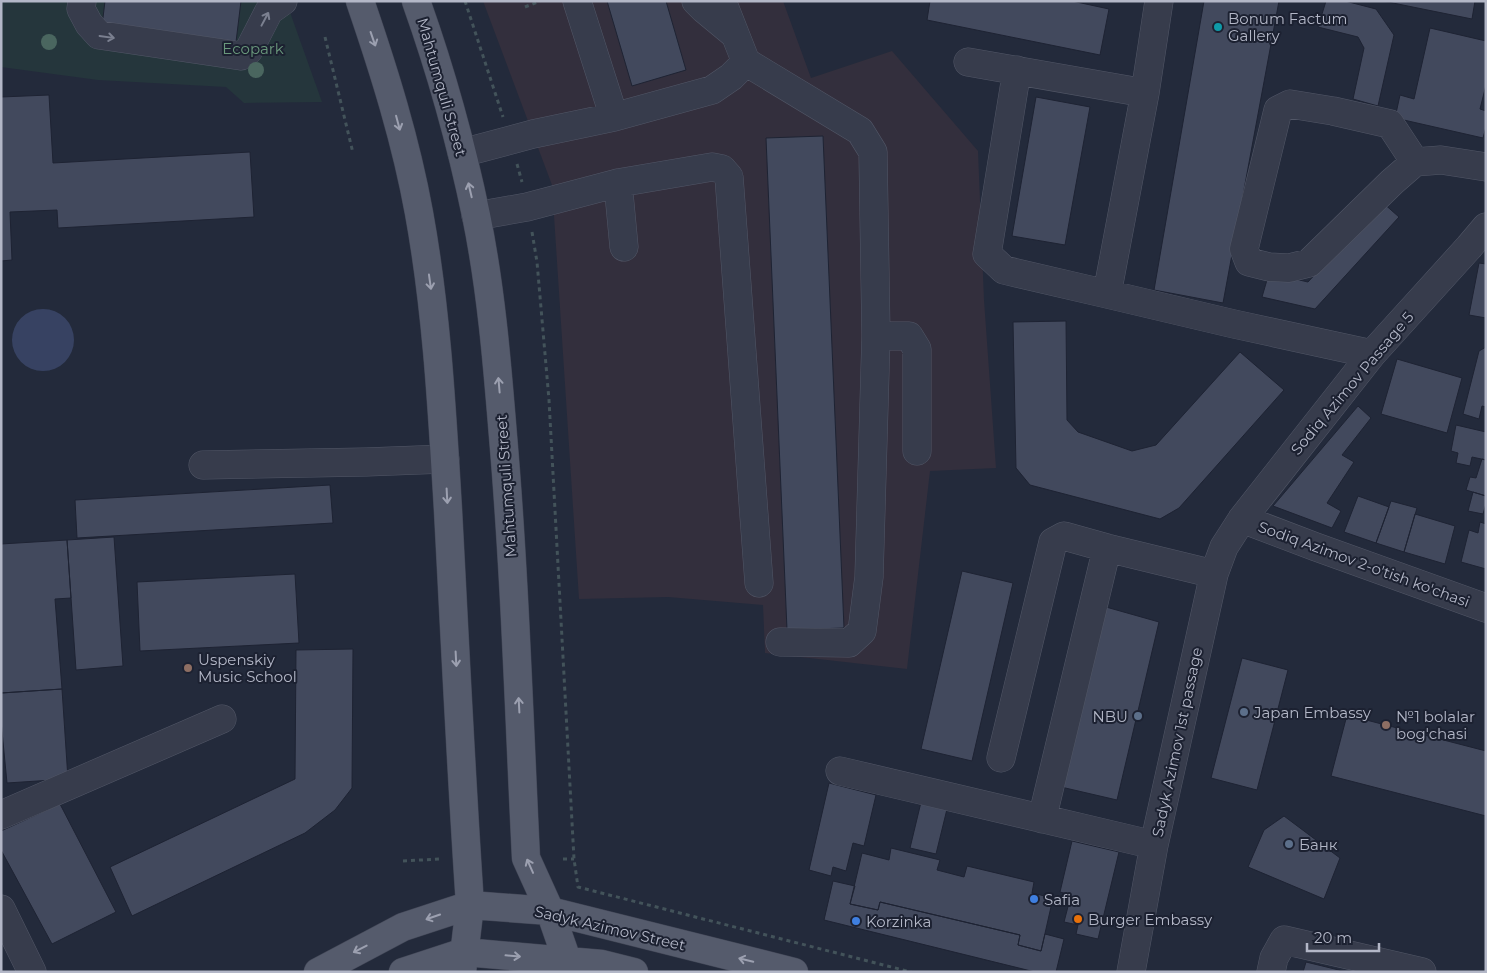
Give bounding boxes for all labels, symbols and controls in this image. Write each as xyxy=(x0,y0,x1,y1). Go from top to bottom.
place label: Bonum Factum Gallery xyxy=(1228,9,1347,45)
one-way arrow xyxy=(260,11,270,26)
street label: Mahtumquli Street xyxy=(413,16,471,158)
marker: Bonum Factum Gallery xyxy=(1212,21,1224,33)
one-way arrow xyxy=(368,30,378,46)
one-way arrow xyxy=(99,32,115,42)
park label: Ecopark xyxy=(222,39,284,58)
one-way arrow xyxy=(394,115,403,131)
one-way arrow xyxy=(465,183,474,199)
one-way arrow xyxy=(425,274,435,290)
street label: Sodiq Azimov Passage 5 xyxy=(1286,307,1418,459)
one-way arrow xyxy=(494,378,504,394)
street label: Mahtumquli Street xyxy=(492,414,520,558)
one-way arrow xyxy=(443,488,452,504)
street label: Sodiq Azimov 2-o'tish ko'chasi xyxy=(1256,517,1472,611)
street label: Sadyk Azimov 1st passage xyxy=(1148,645,1206,839)
place label: Uspenskiy Music School xyxy=(198,650,297,686)
one-way arrow xyxy=(452,650,461,666)
marker: Uspenskiy Music School xyxy=(182,662,194,674)
one-way arrow xyxy=(514,697,523,713)
place label: Japan Еmbassy xyxy=(1253,703,1372,722)
marker: Japan Еmbassy xyxy=(1238,706,1250,718)
place label: NBU xyxy=(1093,707,1128,726)
place label: №1 bolalar bog'chasi xyxy=(1396,707,1475,743)
marker: NBU xyxy=(1132,710,1144,722)
marker: №1 bolalar bog'chasi xyxy=(1380,719,1392,731)
place label: Банк xyxy=(1299,835,1338,854)
marker: Банк xyxy=(1283,838,1295,850)
one-way arrow xyxy=(524,859,534,874)
place label: Safia xyxy=(1044,890,1080,909)
marker: Safia xyxy=(1028,893,1040,905)
street label: Sadyk Azimov Street xyxy=(533,901,687,955)
place label: Burger Embassy xyxy=(1088,910,1213,929)
place label: Korzinka xyxy=(866,912,931,931)
one-way arrow xyxy=(426,913,442,922)
marker: Burger Embassy xyxy=(1072,913,1084,925)
marker: Korzinka xyxy=(850,915,862,927)
scale bar xyxy=(1307,920,1380,952)
text: 20 m xyxy=(1314,928,1352,947)
one-way arrow xyxy=(354,945,368,955)
one-way arrow xyxy=(504,951,520,961)
one-way arrow xyxy=(739,955,755,964)

